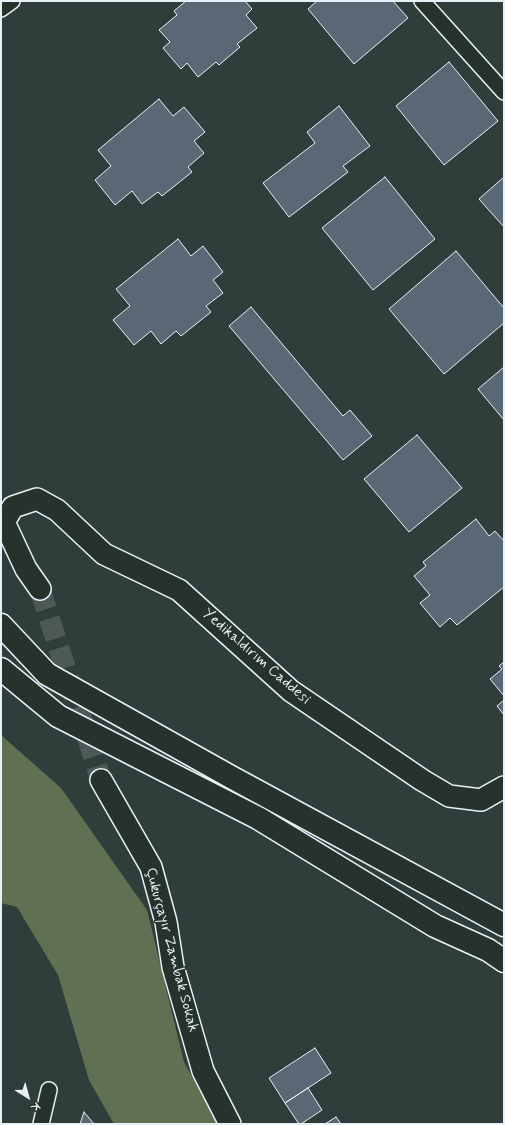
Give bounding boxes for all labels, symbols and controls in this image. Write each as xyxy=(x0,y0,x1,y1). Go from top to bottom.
street label: Yedikaldırım Caddesi xyxy=(198,605,314,709)
street label: Çukurçayır Zambak Sokak xyxy=(140,866,202,1034)
north arrow xyxy=(8,1077,48,1117)
text: K xyxy=(28,1099,43,1115)

